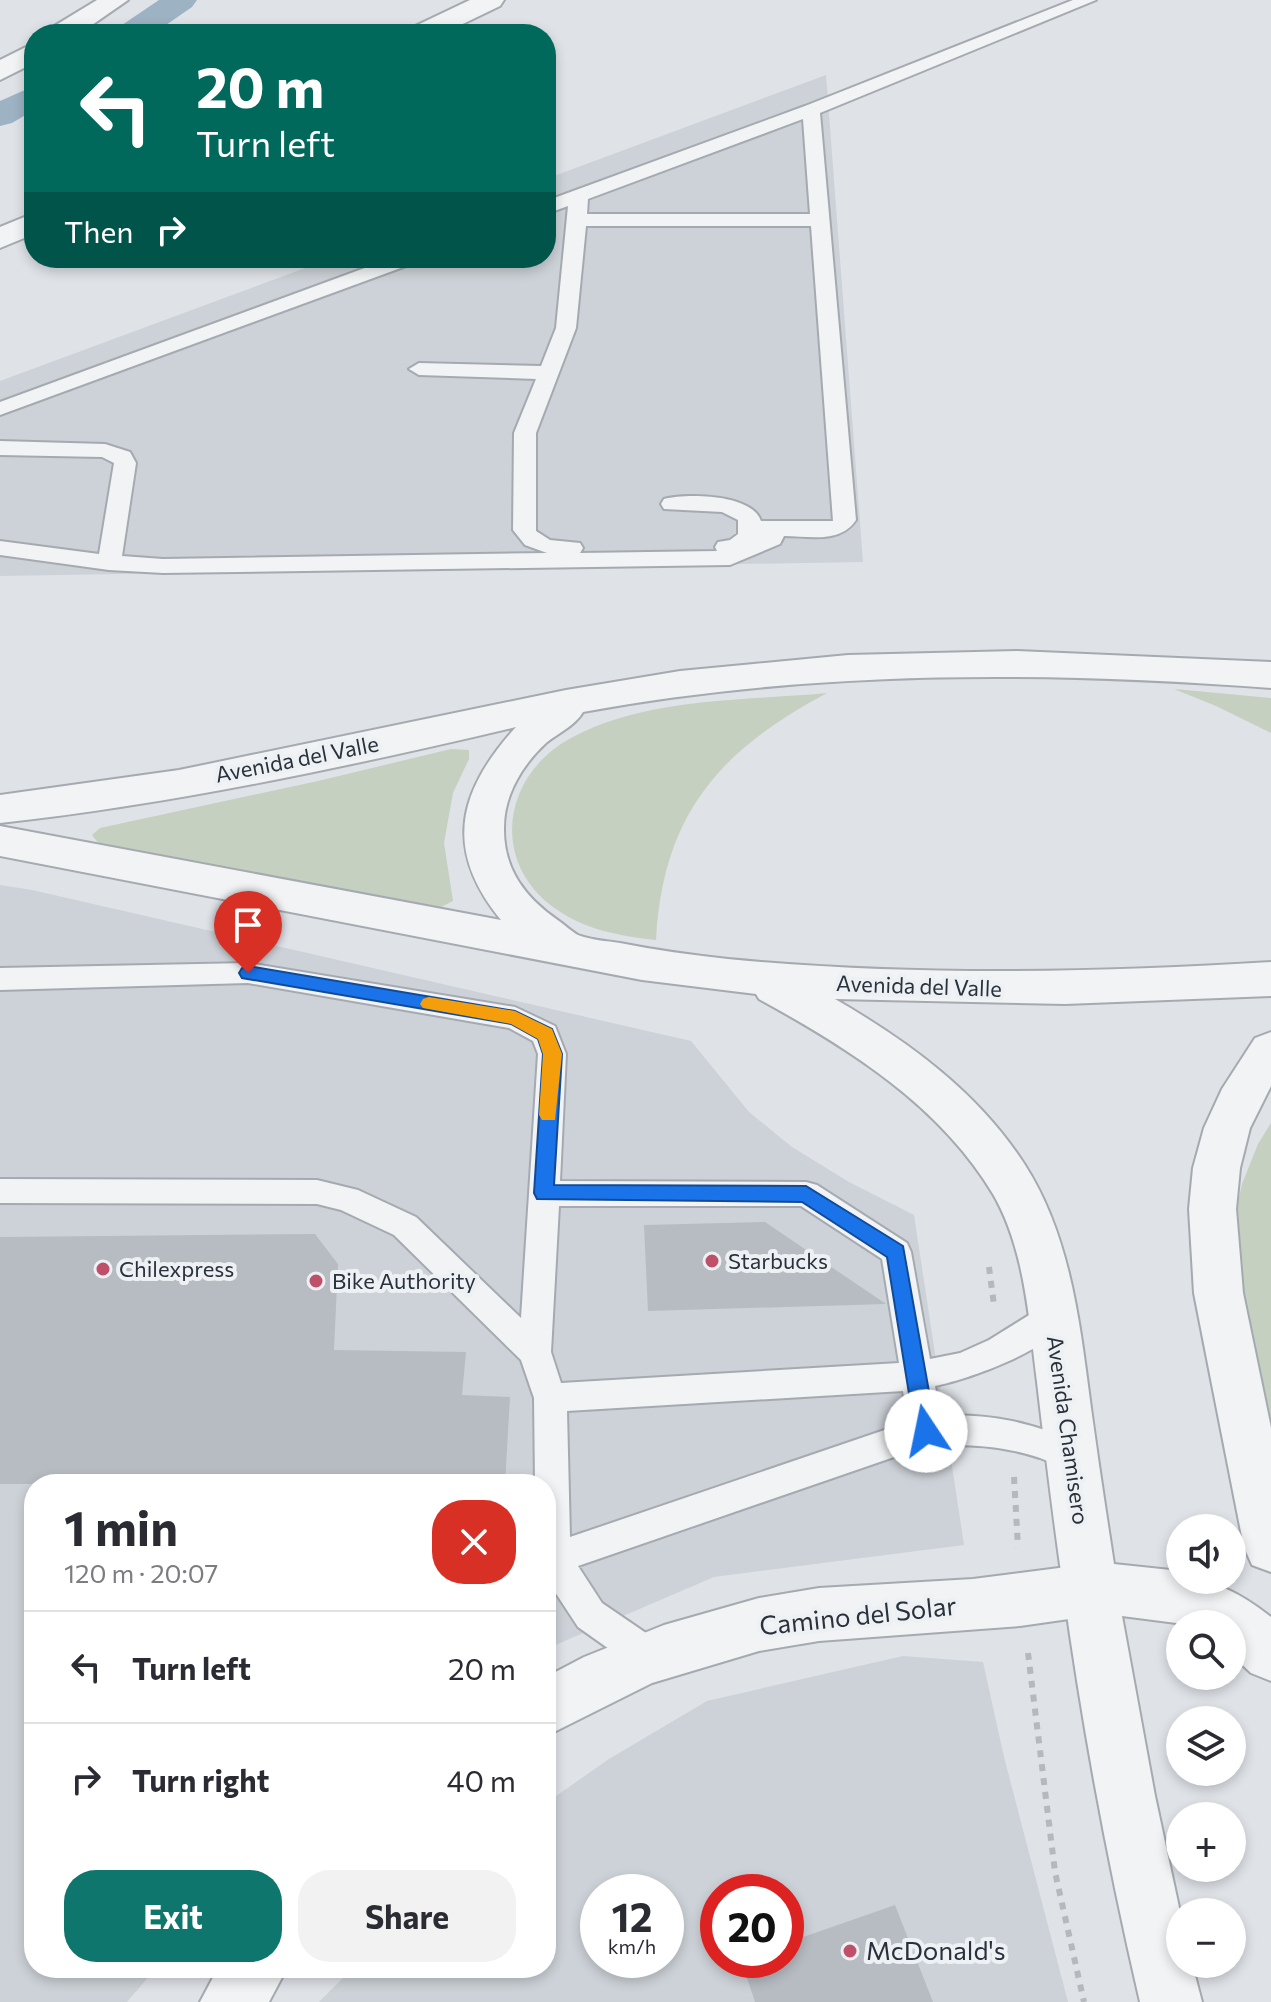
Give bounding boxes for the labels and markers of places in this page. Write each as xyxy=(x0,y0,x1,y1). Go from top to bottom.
pin xyxy=(214,891,282,973)
place label: Starbucks xyxy=(728,1247,828,1274)
marker: Starbucks xyxy=(703,1252,721,1270)
place label: Chilexpress xyxy=(119,1255,234,1282)
marker: Chilexpress xyxy=(94,1260,112,1278)
place label: Bike Authority xyxy=(332,1267,476,1294)
marker: Bike Authority xyxy=(307,1272,325,1290)
place label: McDonald's xyxy=(866,1934,1006,1965)
marker: McDonald's xyxy=(841,1942,859,1960)

